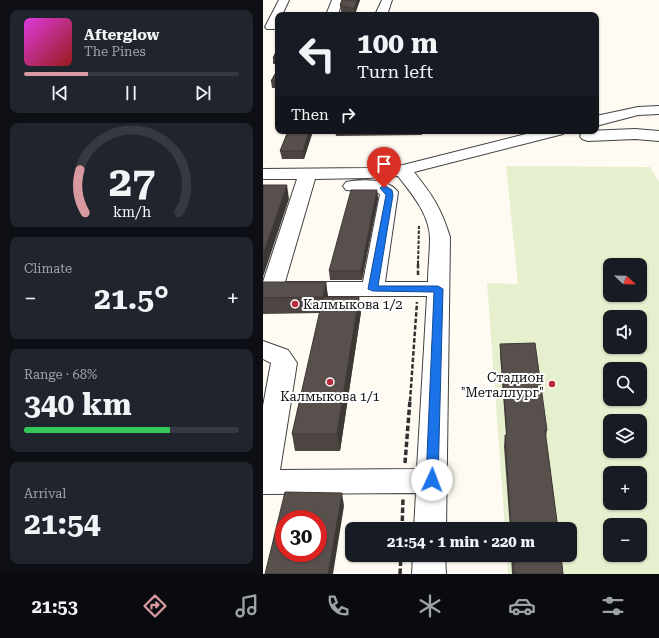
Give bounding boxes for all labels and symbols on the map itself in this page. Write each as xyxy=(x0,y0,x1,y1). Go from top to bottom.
pin xyxy=(367,147,401,188)
north arrow xyxy=(603,258,647,302)
place label: Калмыкова 1/2 xyxy=(303,297,403,312)
marker: Калмыкова 1/2 xyxy=(290,299,300,309)
place label: Стадион "Металлург" xyxy=(461,370,544,400)
marker: Калмыкова 1/1 xyxy=(325,377,335,387)
marker: Стадион "Металлург" xyxy=(547,379,557,389)
place label: Калмыкова 1/1 xyxy=(280,389,380,404)
position arrow xyxy=(411,459,453,501)
speed limit sign: 30 xyxy=(275,510,327,562)

